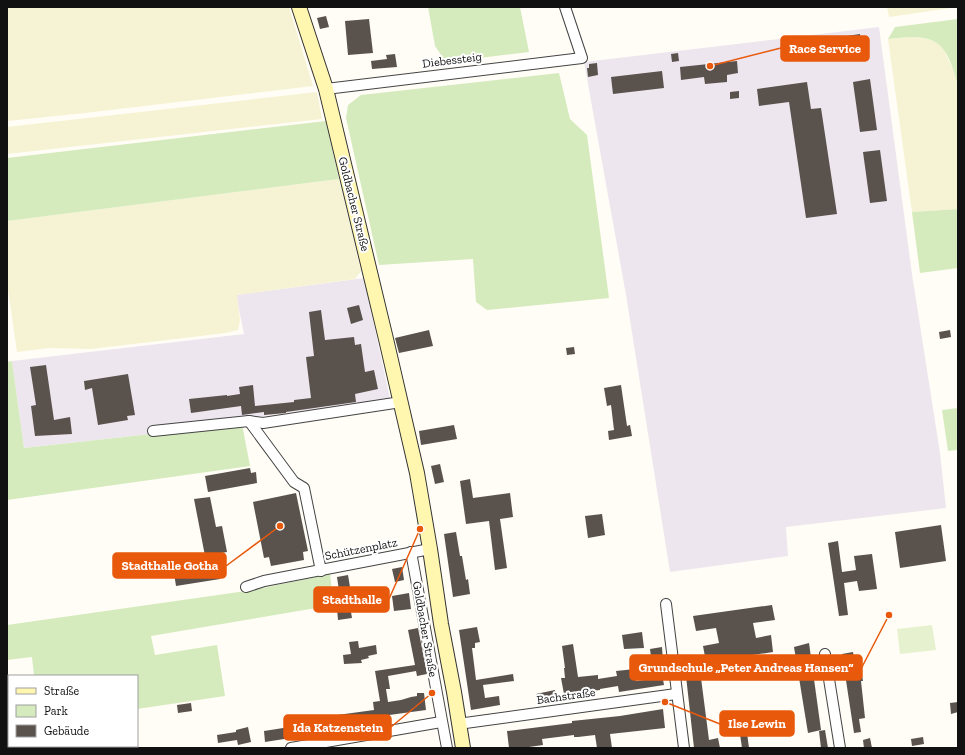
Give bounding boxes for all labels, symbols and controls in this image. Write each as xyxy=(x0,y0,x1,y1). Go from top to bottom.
callout: Race Service xyxy=(781,36,869,61)
text: Race Service xyxy=(789,41,862,56)
street label: Diebessteig xyxy=(421,49,483,71)
street label: Goldbacher Straße xyxy=(335,155,373,253)
street label: Schützenplatz xyxy=(324,535,399,563)
callout: Stadthalle Gotha xyxy=(113,553,226,578)
text: Stadthalle Gotha xyxy=(122,558,219,573)
street label: Goldbacher Straße xyxy=(410,580,440,678)
callout: Stadthalle xyxy=(314,587,389,612)
text: Stadthalle xyxy=(322,592,382,607)
callout: Grundschule „Peter Andreas Hansen“ xyxy=(630,655,862,680)
text: Grundschule „Peter Andreas Hansen“ xyxy=(638,660,854,675)
legend xyxy=(8,675,138,747)
text: Straße xyxy=(44,684,80,698)
street label: Bachstraße xyxy=(536,685,597,707)
text: Park xyxy=(44,704,69,718)
callout: Ilse Lewin xyxy=(720,711,794,736)
callout: Ida Katzenstein xyxy=(284,715,391,740)
text: Ilse Lewin xyxy=(728,716,786,731)
text: Ida Katzenstein xyxy=(293,720,384,735)
text: Gebäude xyxy=(44,724,89,738)

